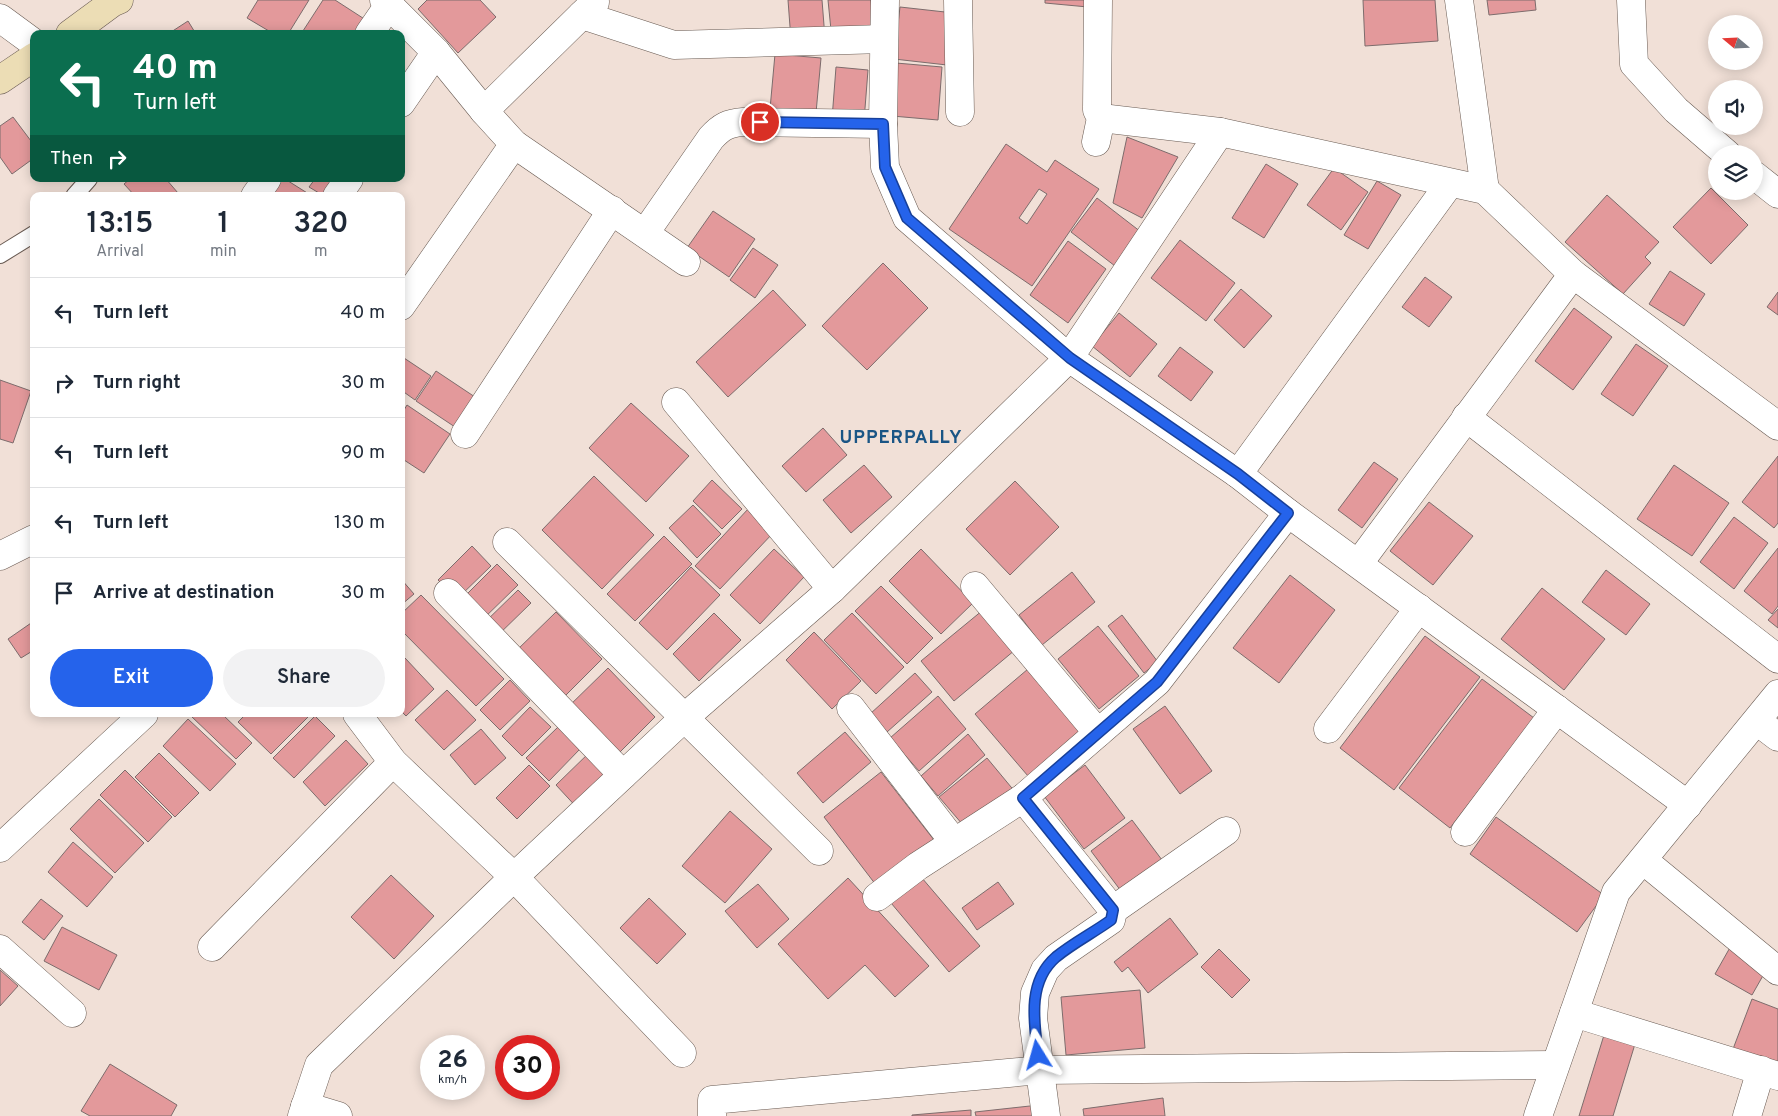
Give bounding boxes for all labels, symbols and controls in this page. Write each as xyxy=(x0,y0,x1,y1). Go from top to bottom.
north arrow xyxy=(1708,15,1762,70)
map controls xyxy=(1708,15,1763,200)
text: 40 m xyxy=(133,47,218,91)
icon: left xyxy=(50,50,115,115)
button: sound xyxy=(1708,80,1763,135)
text: Turn left xyxy=(133,90,216,117)
pin xyxy=(739,101,781,143)
icon: arrive xyxy=(746,108,774,136)
icon: right xyxy=(103,145,131,173)
button: layers xyxy=(1708,145,1763,200)
text: Then xyxy=(50,147,93,171)
text: 13:15 xyxy=(87,206,154,243)
text: 1 xyxy=(217,206,229,243)
text: 320 xyxy=(293,206,348,243)
text: Arrival xyxy=(96,242,144,262)
text: min xyxy=(210,242,237,262)
text: m xyxy=(314,242,328,262)
icon: left xyxy=(50,299,78,327)
text: Turn left xyxy=(93,301,169,325)
text: 40 m xyxy=(340,301,385,325)
icon: right xyxy=(50,369,78,397)
text: Turn right xyxy=(93,371,181,395)
text: 30 m xyxy=(341,371,385,395)
district label: UPPERPALLY xyxy=(840,427,962,450)
icon: left xyxy=(50,439,78,467)
text: Turn left xyxy=(93,441,169,465)
text: 90 m xyxy=(341,441,385,465)
icon: left xyxy=(50,509,78,537)
text: Turn left xyxy=(93,511,169,535)
text: 130 m xyxy=(334,511,385,535)
icon: arrive xyxy=(50,579,78,607)
text: Arrive at destination xyxy=(93,581,274,605)
text: 30 m xyxy=(341,581,385,605)
button: Exit xyxy=(50,649,213,707)
button: Share xyxy=(223,649,385,707)
position arrow xyxy=(1011,1028,1063,1080)
speed limit sign: 30 xyxy=(495,1035,560,1100)
text: 26 xyxy=(437,1045,468,1077)
text: km/h xyxy=(438,1072,467,1088)

